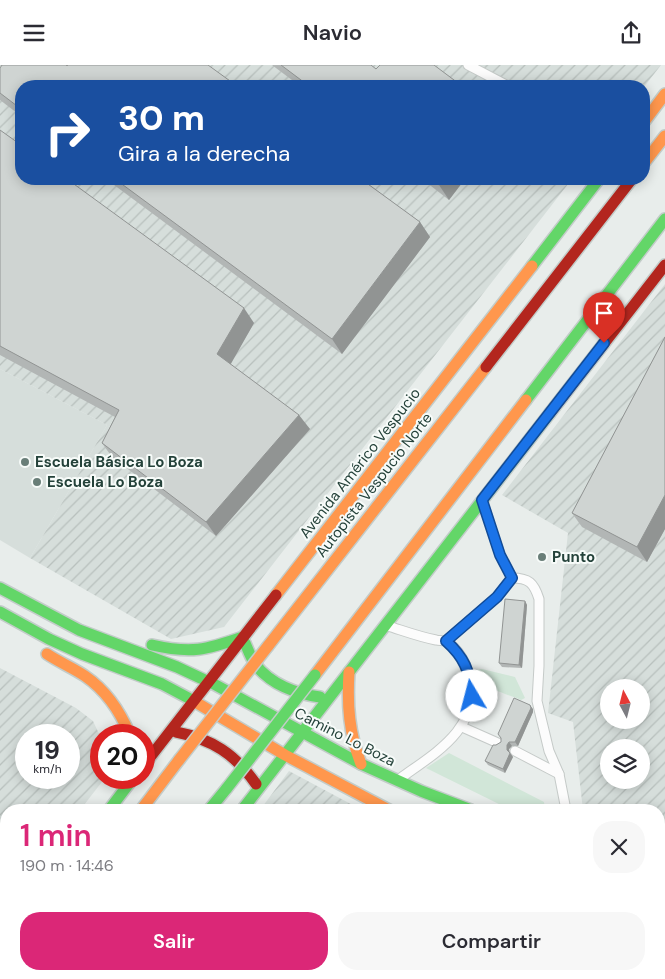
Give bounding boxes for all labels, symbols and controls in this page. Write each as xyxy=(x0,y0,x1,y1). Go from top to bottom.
text: Navio xyxy=(303,18,362,47)
icon: menu xyxy=(20,19,48,47)
icon: share xyxy=(617,19,645,47)
text: 30 m xyxy=(118,95,205,141)
icon: right xyxy=(35,100,100,165)
text: Gira a la derecha xyxy=(118,139,290,168)
pin xyxy=(583,292,625,343)
icon: arrive xyxy=(590,299,618,327)
street label: Avenida Américo Vespucio xyxy=(295,384,425,542)
street label: Autopista Vespucio Norte xyxy=(311,409,437,561)
place label: Escuela Básica Lo Boza xyxy=(35,452,203,472)
marker: Escuela Básica Lo Boza xyxy=(19,456,31,468)
place label: Escuela Lo Boza xyxy=(47,472,163,492)
marker: Escuela Lo Boza xyxy=(31,476,43,488)
place label: Punto xyxy=(552,547,595,567)
marker: Punto xyxy=(536,551,548,563)
position arrow xyxy=(445,669,497,721)
north arrow xyxy=(600,679,650,729)
map controls xyxy=(600,679,650,789)
street label: Camino Lo Boza xyxy=(291,703,399,771)
speed limit sign: 20 xyxy=(90,724,155,789)
text: 19 xyxy=(35,734,60,767)
button: layers xyxy=(600,739,650,789)
text: km/h xyxy=(33,761,62,777)
text: 1 min xyxy=(20,816,92,855)
button: close xyxy=(593,821,645,873)
text: 190 m · 14:46 xyxy=(20,855,114,876)
button: Salir xyxy=(20,912,328,970)
button: Compartir xyxy=(338,912,645,970)

